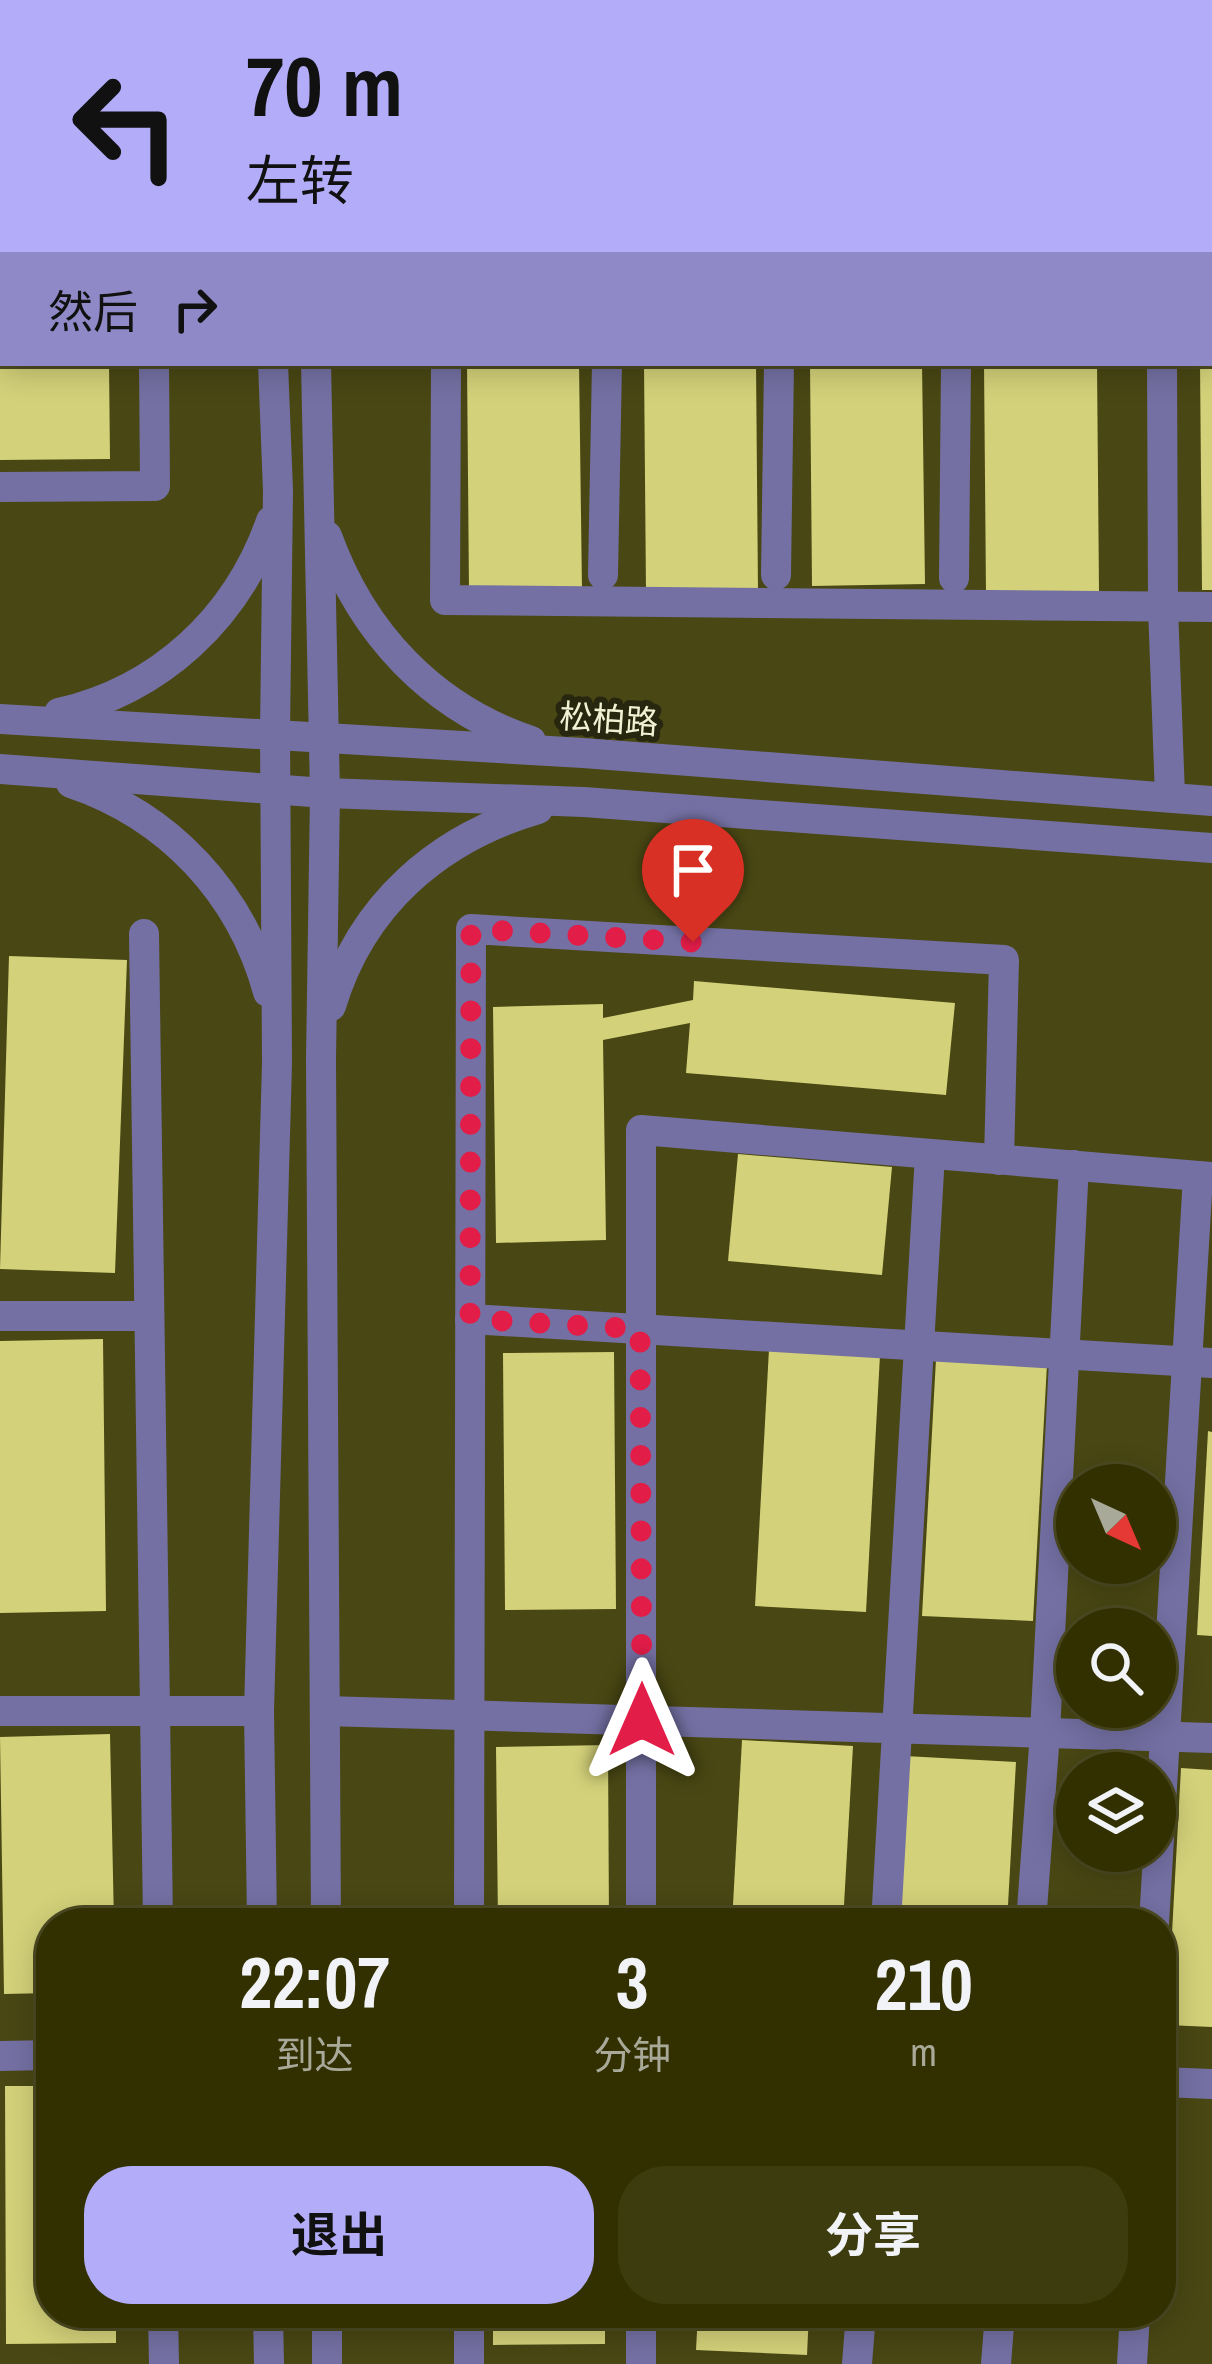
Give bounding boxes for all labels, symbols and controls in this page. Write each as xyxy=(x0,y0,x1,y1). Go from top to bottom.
text: 70 m xyxy=(246,29,403,142)
icon: left xyxy=(48,48,204,204)
text: 左转 xyxy=(246,144,354,217)
icon: right xyxy=(162,276,228,342)
text: 然后 xyxy=(48,281,138,342)
street label: 松柏路 xyxy=(558,694,660,744)
pin xyxy=(642,819,744,942)
icon: arrive xyxy=(660,837,726,903)
north arrow xyxy=(1056,1464,1176,1584)
map controls xyxy=(1056,1464,1176,1872)
button: search xyxy=(1056,1608,1176,1728)
position arrow xyxy=(579,1657,705,1783)
button: layers xyxy=(1056,1752,1176,1872)
text: 22:07 xyxy=(239,1933,390,2030)
text: 3 xyxy=(616,1933,649,2030)
text: 210 xyxy=(874,1935,973,2032)
text: m xyxy=(910,2026,937,2078)
text: 到达 xyxy=(276,2029,354,2081)
text: 分钟 xyxy=(593,2029,671,2081)
button: 退出 xyxy=(84,2166,594,2304)
button: 分享 xyxy=(618,2166,1128,2304)

